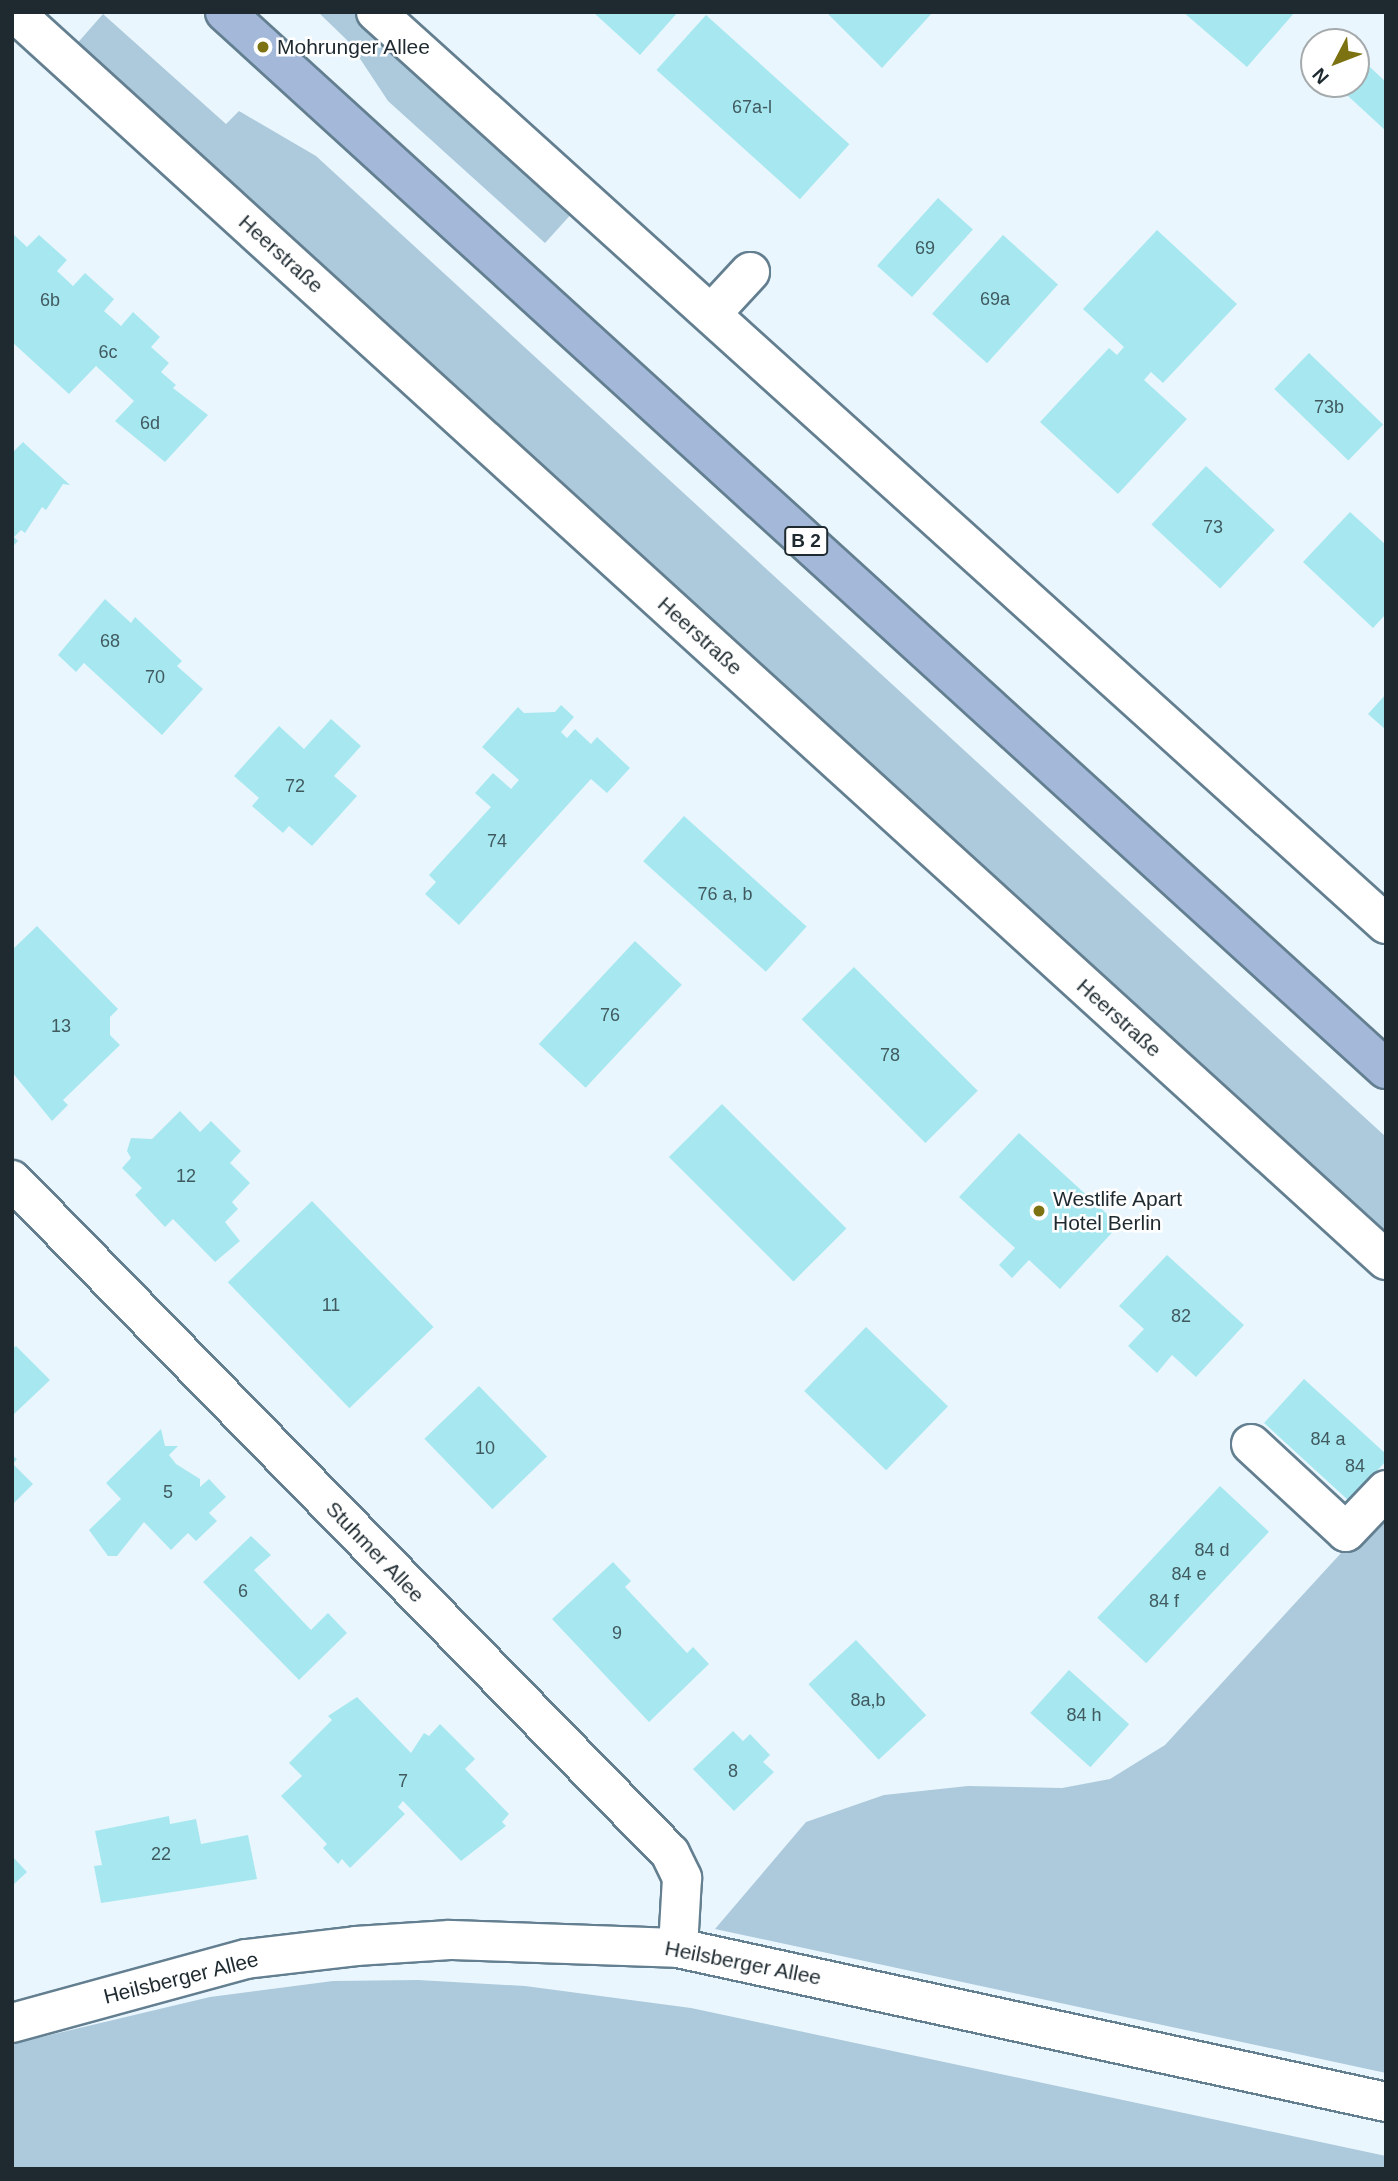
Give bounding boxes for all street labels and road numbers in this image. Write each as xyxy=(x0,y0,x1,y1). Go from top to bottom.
street label: Heerstraße xyxy=(234,209,328,299)
road number: B 2 xyxy=(783,526,829,556)
street label: Heerstraße xyxy=(653,591,747,681)
street label: Heerstraße xyxy=(1072,973,1166,1063)
street label: Stuhmer Allee xyxy=(320,1496,430,1608)
street label: Heilsberger Allee xyxy=(662,1935,824,1991)
street label: Heilsberger Allee xyxy=(100,1946,262,2010)

